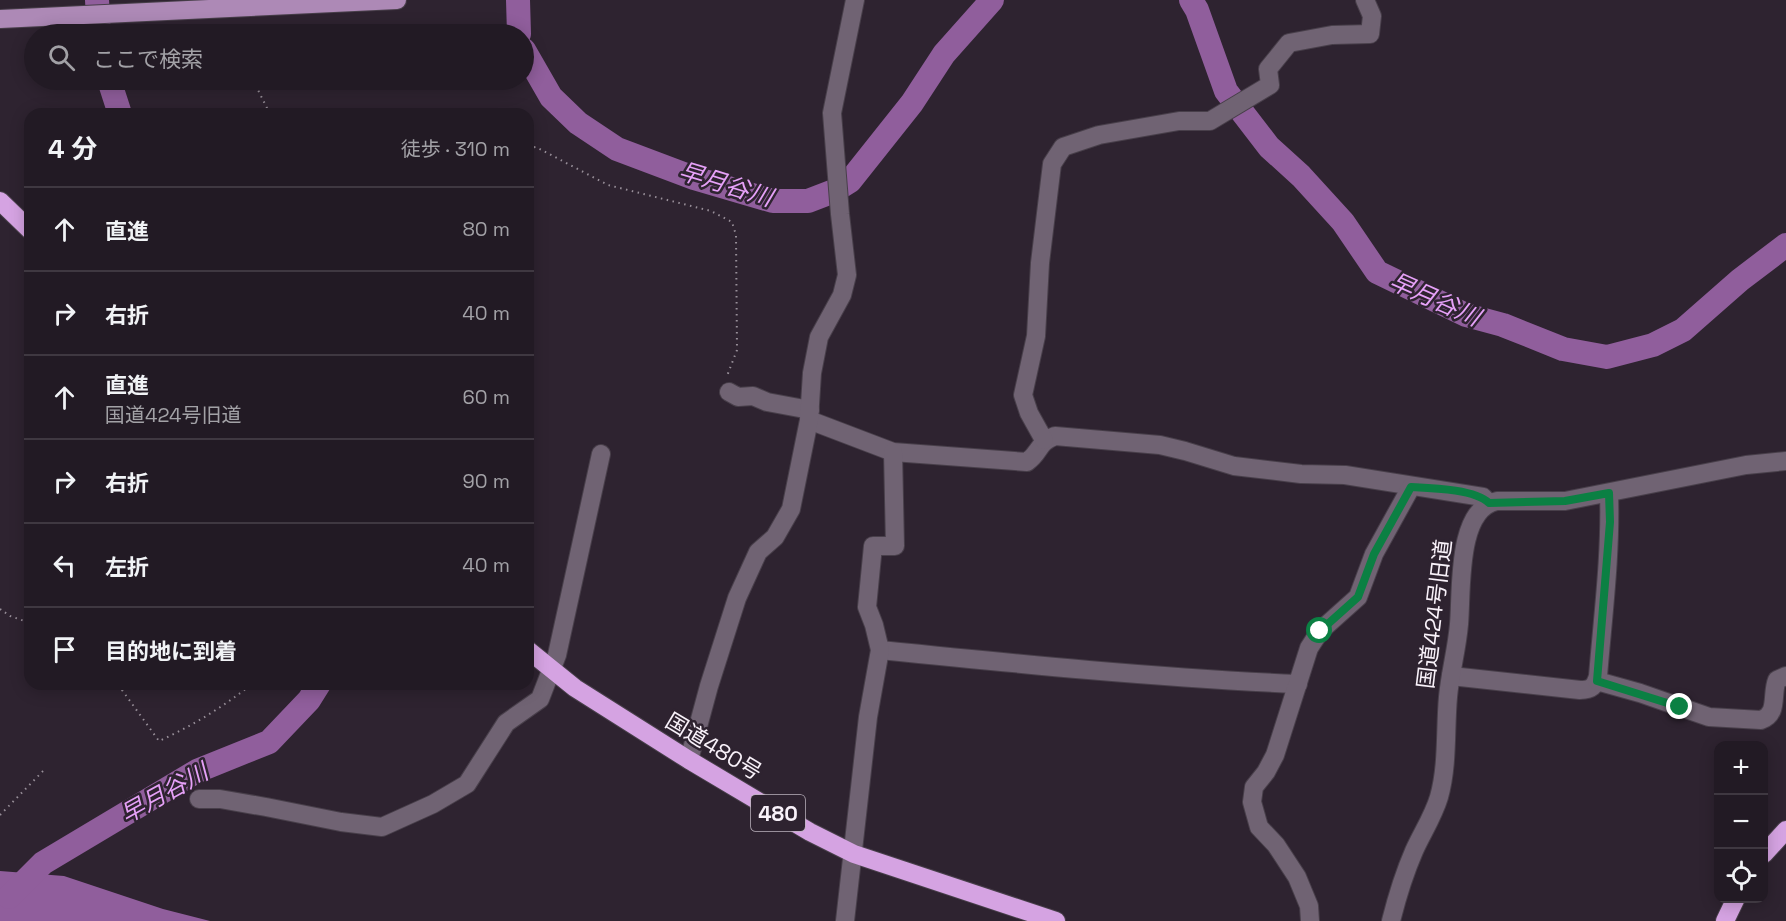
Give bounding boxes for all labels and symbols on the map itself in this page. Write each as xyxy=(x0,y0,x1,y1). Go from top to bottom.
water label: 早月谷川 xyxy=(676,155,779,214)
water label: 早月谷川 xyxy=(1385,265,1488,334)
street label: 国道424号旧道 xyxy=(1411,538,1457,690)
route start xyxy=(1306,617,1332,643)
route end xyxy=(1666,693,1692,719)
street label: 国道480号 xyxy=(661,706,767,786)
water label: 早月谷川 xyxy=(115,755,216,830)
road number: 480 xyxy=(751,795,805,831)

